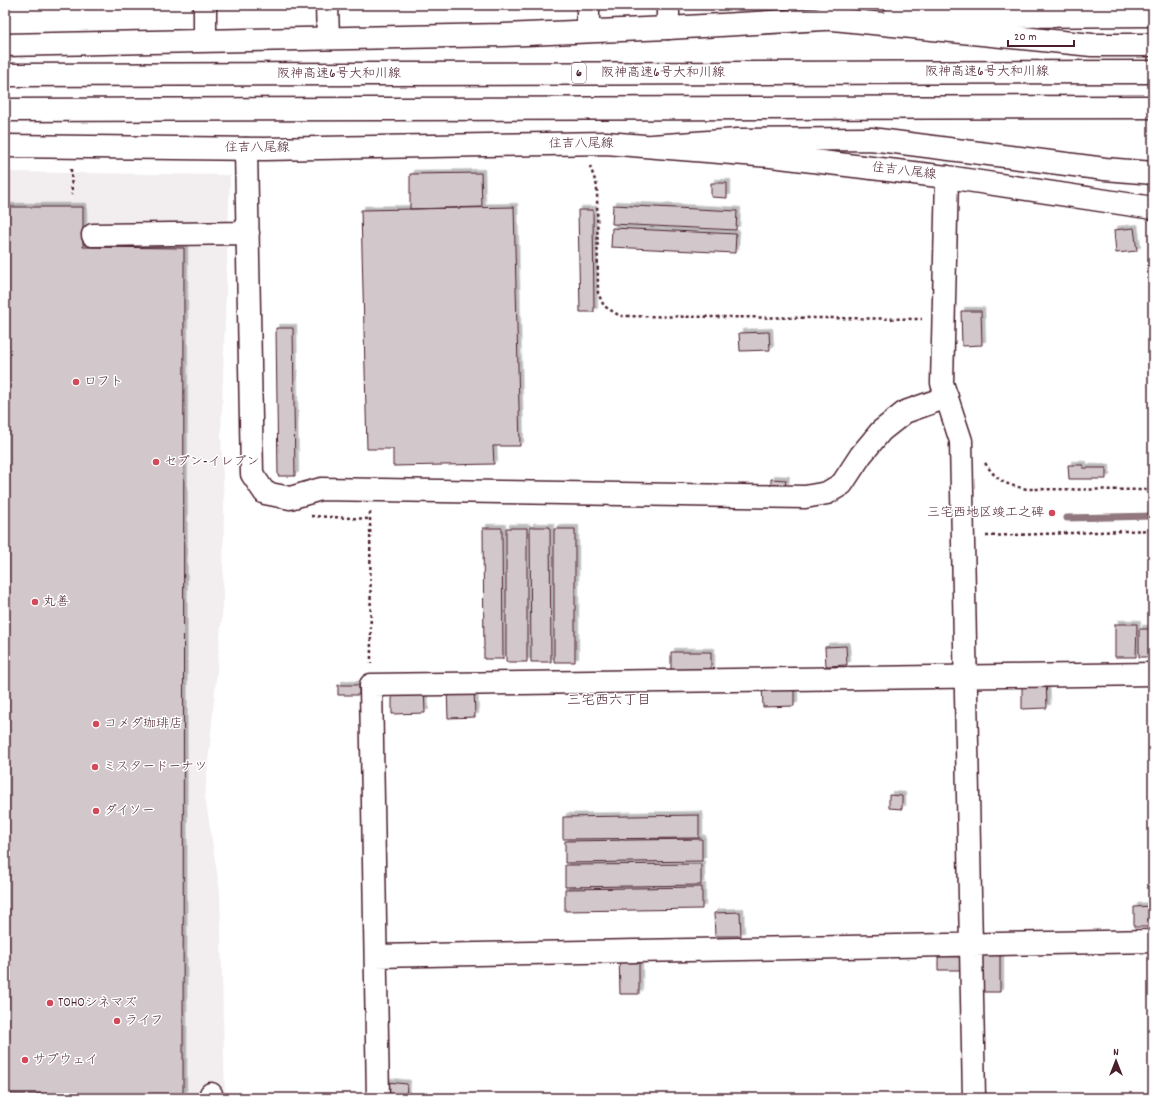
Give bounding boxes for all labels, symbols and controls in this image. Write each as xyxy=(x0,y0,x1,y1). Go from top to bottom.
scale bar xyxy=(1008,22,1074,48)
text: 20 m xyxy=(1014,29,1037,46)
road number: 6 xyxy=(572,63,586,83)
street label: 阪神高速6号大和川線 xyxy=(925,63,1050,82)
street label: 阪神高速6号大和川線 xyxy=(601,64,726,83)
street label: 阪神高速6号大和川線 xyxy=(277,65,402,84)
street label: 住吉八尾線 xyxy=(548,135,614,154)
street label: 住吉八尾線 xyxy=(224,139,290,158)
street label: 住吉八尾線 xyxy=(871,159,938,186)
place label: ロフト xyxy=(84,373,123,392)
marker: ロフト xyxy=(71,377,81,387)
place label: セブン-イレブン xyxy=(164,453,259,472)
marker: セブン-イレブン xyxy=(151,457,161,467)
place label: 三宅西地区竣工之碑 xyxy=(927,504,1044,523)
marker: 三宅西地区竣工之碑 xyxy=(1047,508,1057,518)
place label: 丸善 xyxy=(43,593,69,612)
marker: 丸善 xyxy=(30,597,40,607)
district label: 三宅西六丁目 xyxy=(567,691,651,711)
place label: コメダ珈琲店 xyxy=(104,715,182,734)
marker: コメダ珈琲店 xyxy=(91,719,101,729)
place label: ミスタードーナツ xyxy=(103,758,207,777)
marker: ミスタードーナツ xyxy=(90,762,100,772)
place label: ダイソー xyxy=(104,802,155,821)
marker: ダイソー xyxy=(91,806,101,816)
place label: TOHOシネマズ xyxy=(58,994,137,1013)
marker: TOHOシネマズ xyxy=(45,998,55,1008)
place label: ライフ xyxy=(125,1012,163,1031)
marker: ライフ xyxy=(112,1016,122,1026)
north arrow xyxy=(1096,1041,1136,1081)
text: N xyxy=(1113,1045,1119,1061)
place label: サブウェイ xyxy=(33,1051,98,1070)
marker: サブウェイ xyxy=(20,1055,30,1065)

